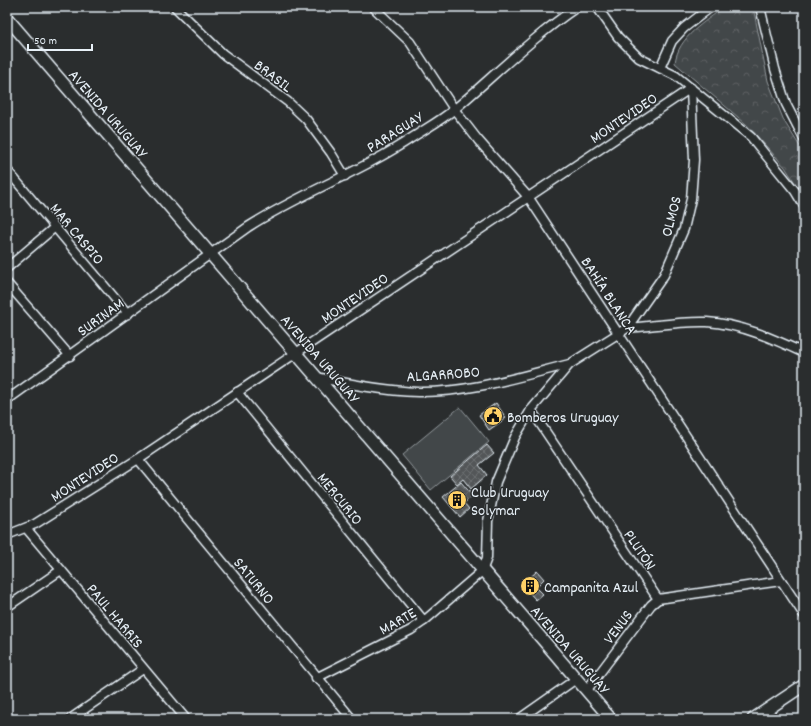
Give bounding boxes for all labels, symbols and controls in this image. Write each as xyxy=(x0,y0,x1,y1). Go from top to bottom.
scale bar xyxy=(28,26,92,52)
text: 50 m xyxy=(34,33,57,50)
street label: BRASIL xyxy=(249,55,297,99)
street label: AVENIDA URUGUAY xyxy=(62,65,153,165)
street label: MONTEVIDEO xyxy=(586,88,663,150)
street label: PARAGUAY xyxy=(363,106,429,160)
street label: OLMOS xyxy=(656,194,689,240)
street label: MAR CASPIO xyxy=(43,199,109,271)
street label: BAHÍA BLANCA xyxy=(574,253,642,340)
street label: MONTEVIDEO xyxy=(317,268,394,330)
street label: SURINAM xyxy=(73,293,130,343)
street label: AVENIDA URUGUAY xyxy=(274,310,365,410)
street label: ALGARROBO xyxy=(406,361,481,390)
public building icon: Bomberos Uruguay xyxy=(482,405,504,427)
place label: Bomberos Uruguay xyxy=(507,407,619,430)
street label: MONTEVIDEO xyxy=(47,447,124,509)
street label: MERCURIO xyxy=(311,468,367,531)
place label: Club Uruguay Solymar xyxy=(471,482,549,523)
building icon: Club Uruguay Solymar xyxy=(446,489,468,511)
street label: PLUTÓN xyxy=(617,526,661,575)
street label: SATURNO xyxy=(227,553,279,610)
building icon: Campanita Azul xyxy=(519,575,541,597)
place label: Campanita Azul xyxy=(544,577,638,600)
street label: PAUL HARRIS xyxy=(80,579,148,654)
street label: AVENIDA URUGUAY xyxy=(524,601,615,701)
street label: MARTE xyxy=(375,602,422,642)
street label: VENUS xyxy=(598,606,640,649)

